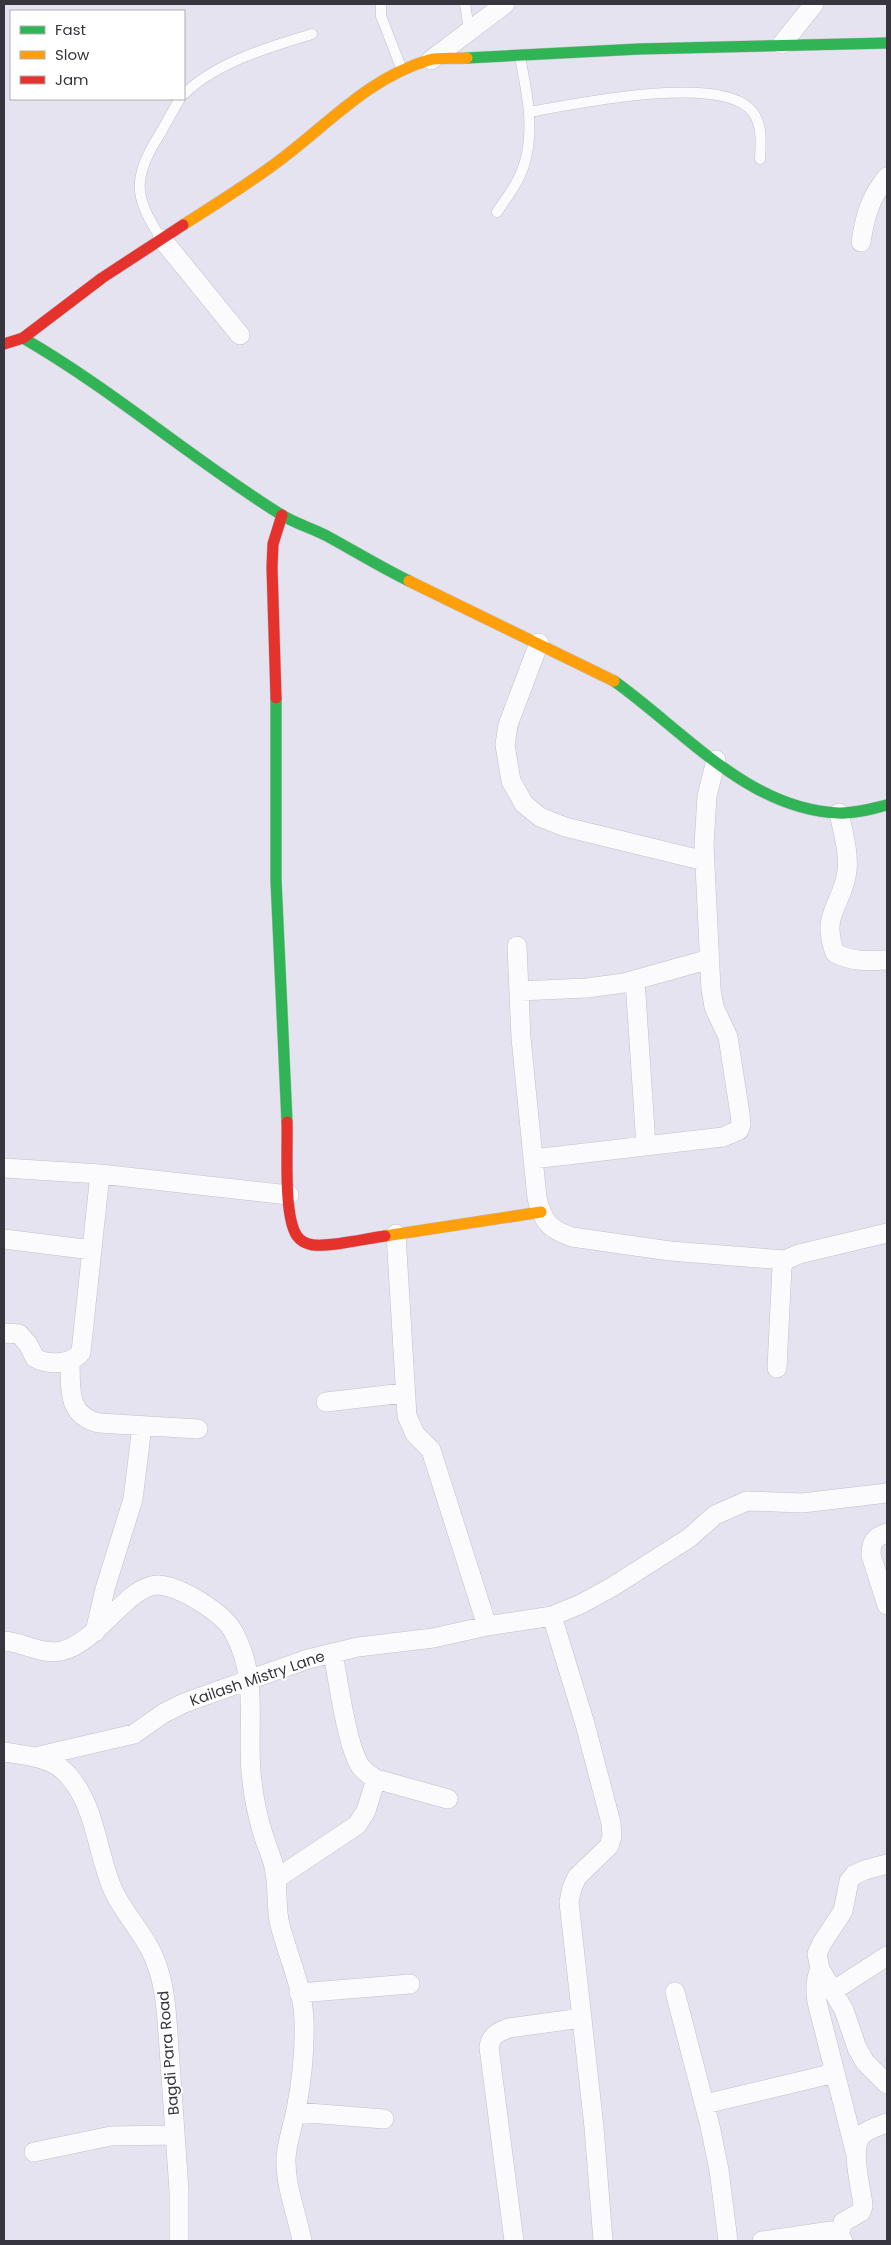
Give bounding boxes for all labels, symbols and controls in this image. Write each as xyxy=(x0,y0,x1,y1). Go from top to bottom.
legend xyxy=(10,10,185,100)
text: Fast xyxy=(55,19,86,40)
text: Slow xyxy=(55,44,90,65)
text: Jam xyxy=(55,69,89,90)
street label: Kailash Mistry Lane xyxy=(187,1645,327,1711)
street label: Bagdi Para Road xyxy=(152,1990,184,2116)

